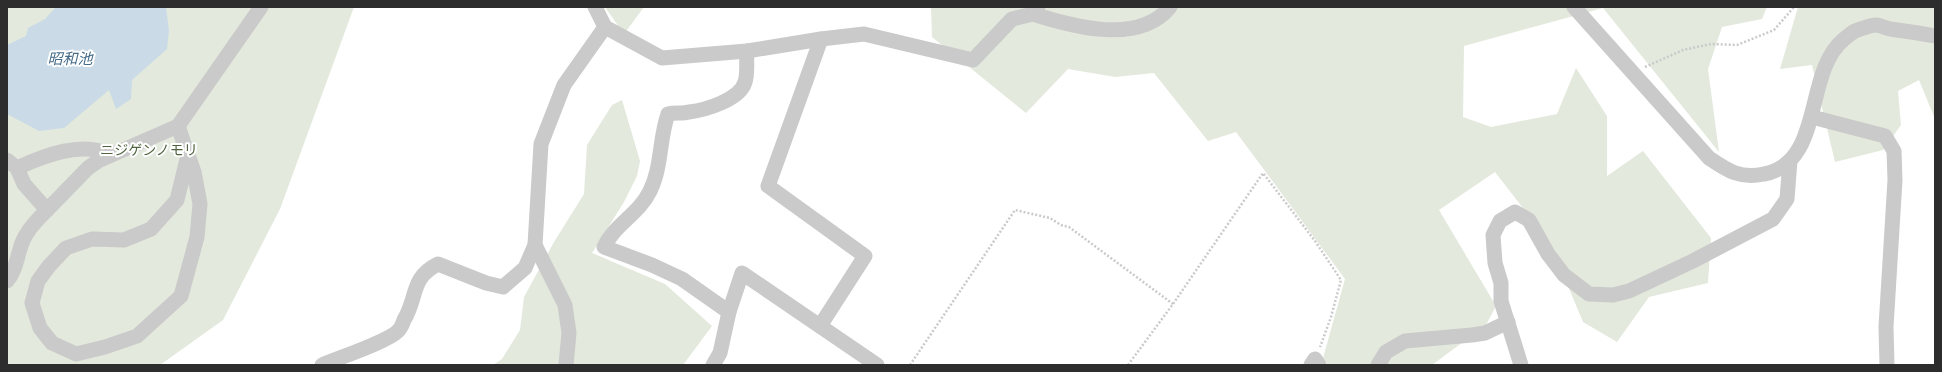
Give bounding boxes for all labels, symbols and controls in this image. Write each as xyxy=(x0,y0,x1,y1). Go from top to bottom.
water label: 昭和池 xyxy=(47,49,94,69)
park label: ニジゲンノモリ xyxy=(100,141,198,159)

